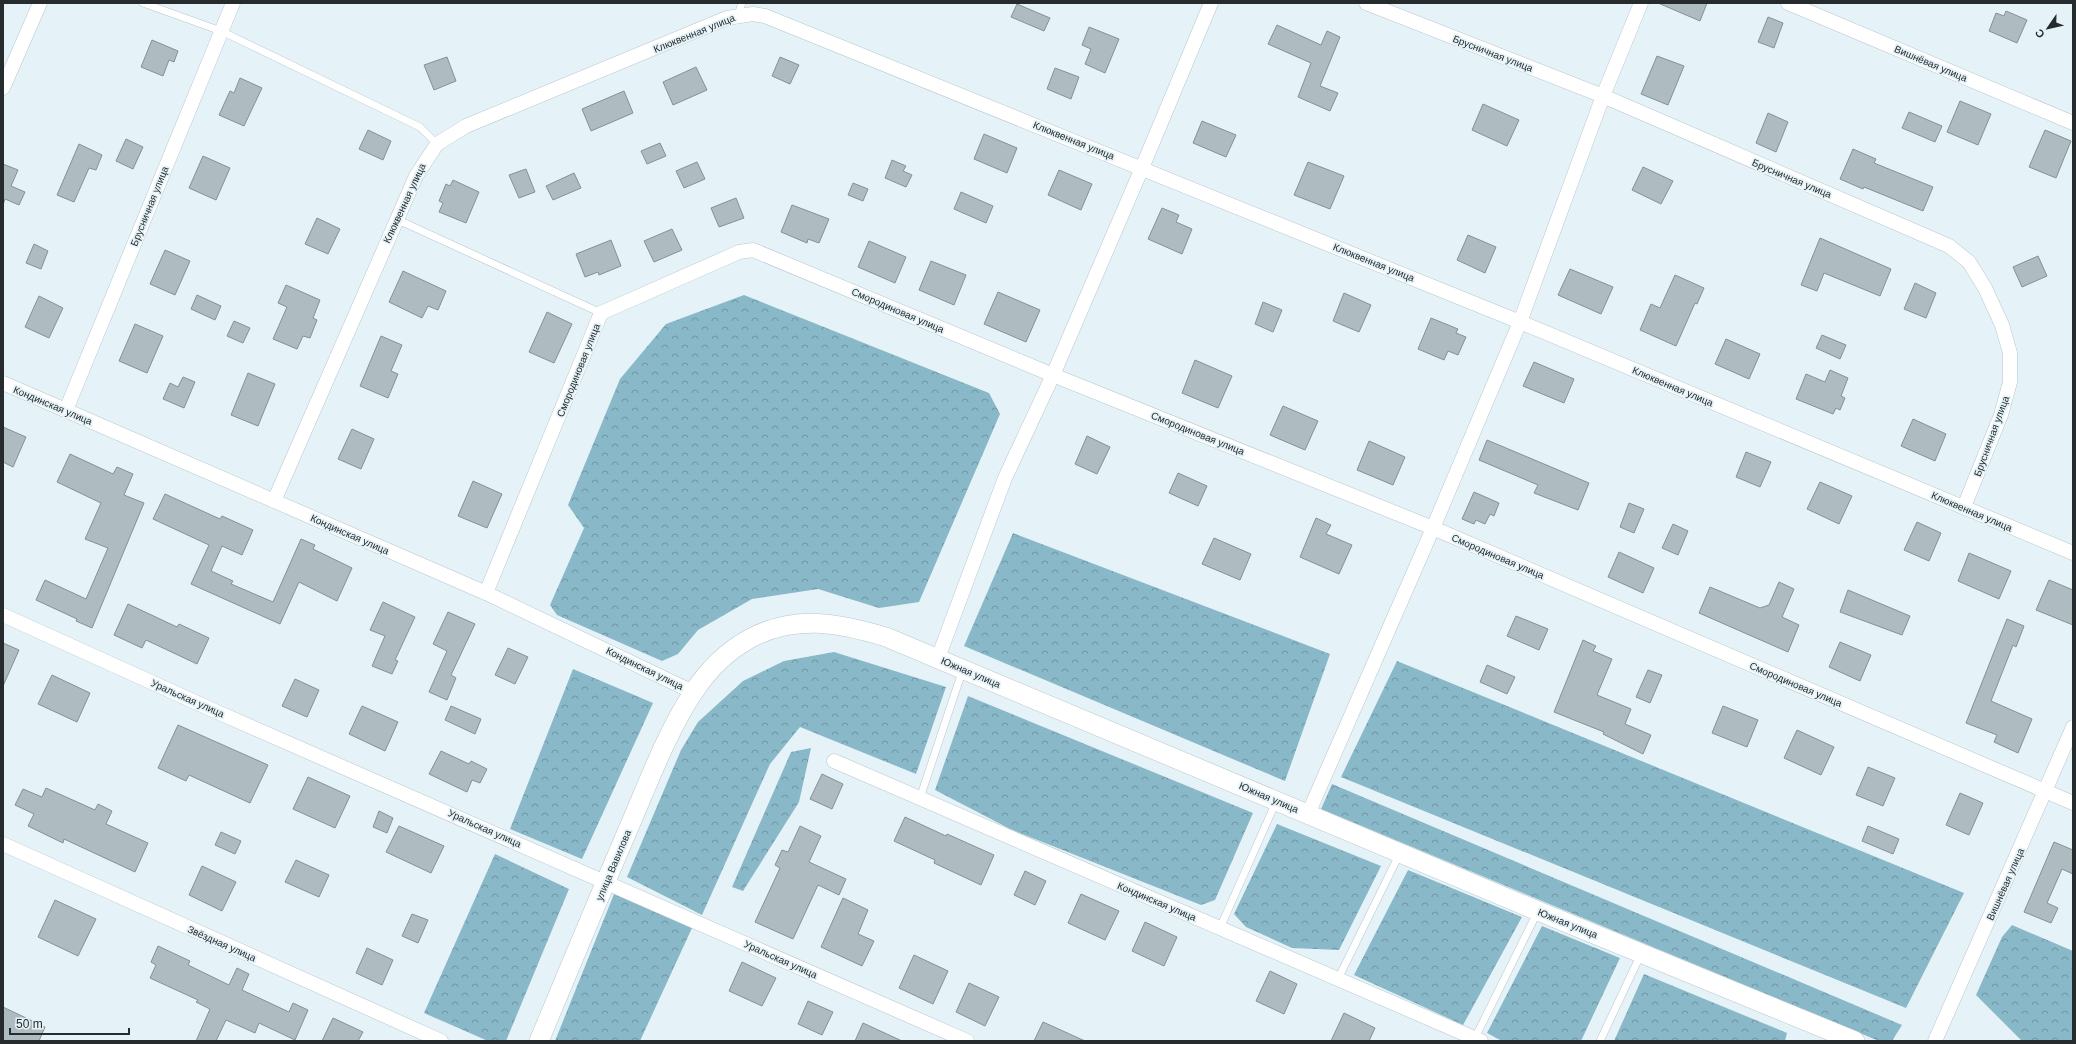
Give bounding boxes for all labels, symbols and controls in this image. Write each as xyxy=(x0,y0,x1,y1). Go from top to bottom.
north arrow xyxy=(2028,8,2068,48)
street label: Клюквенная улица xyxy=(652,12,737,55)
text: С xyxy=(2032,27,2047,40)
street label: Брусничная улица xyxy=(1451,33,1535,74)
street label: Вишнёвая улица xyxy=(1893,43,1969,84)
street label: Клюквенная улица xyxy=(1032,119,1116,162)
street label: Брусничная улица xyxy=(1751,157,1833,200)
street label: Клюквенная улица xyxy=(381,161,428,245)
street label: Брусничная улица xyxy=(128,164,171,248)
street label: Клюквенная улица xyxy=(1332,241,1416,284)
street label: Смородиновая улица xyxy=(850,286,946,335)
street label: Смородиновая улица xyxy=(555,322,602,418)
street label: Клюквенная улица xyxy=(1631,364,1715,409)
street label: Кондинская улица xyxy=(12,384,94,427)
street label: Брусничная улица xyxy=(1972,394,2011,478)
street label: Смородиновая улица xyxy=(1150,410,1246,457)
street label: Клюквенная улица xyxy=(1930,489,2014,534)
street label: Кондинская улица xyxy=(309,512,391,557)
street label: Смородиновая улица xyxy=(1450,532,1546,581)
street label: Кондинская улица xyxy=(604,645,686,692)
street label: Южная улица xyxy=(939,655,1003,690)
street label: Смородиновая улица xyxy=(1748,660,1844,709)
street label: Уральская улица xyxy=(150,677,226,720)
street label: Южная улица xyxy=(1237,780,1301,815)
street label: Уральская улица xyxy=(447,807,523,850)
street label: улица Вавилова xyxy=(594,828,633,902)
street label: Вишнёвая улица xyxy=(1985,846,2026,922)
street label: Кондинская улица xyxy=(1116,880,1198,923)
street label: Южная улица xyxy=(1536,906,1600,941)
street label: Звёздная улица xyxy=(186,923,258,964)
street label: Уральская улица xyxy=(743,938,819,981)
scale bar xyxy=(10,1010,129,1036)
text: 50 m xyxy=(16,1017,43,1031)

